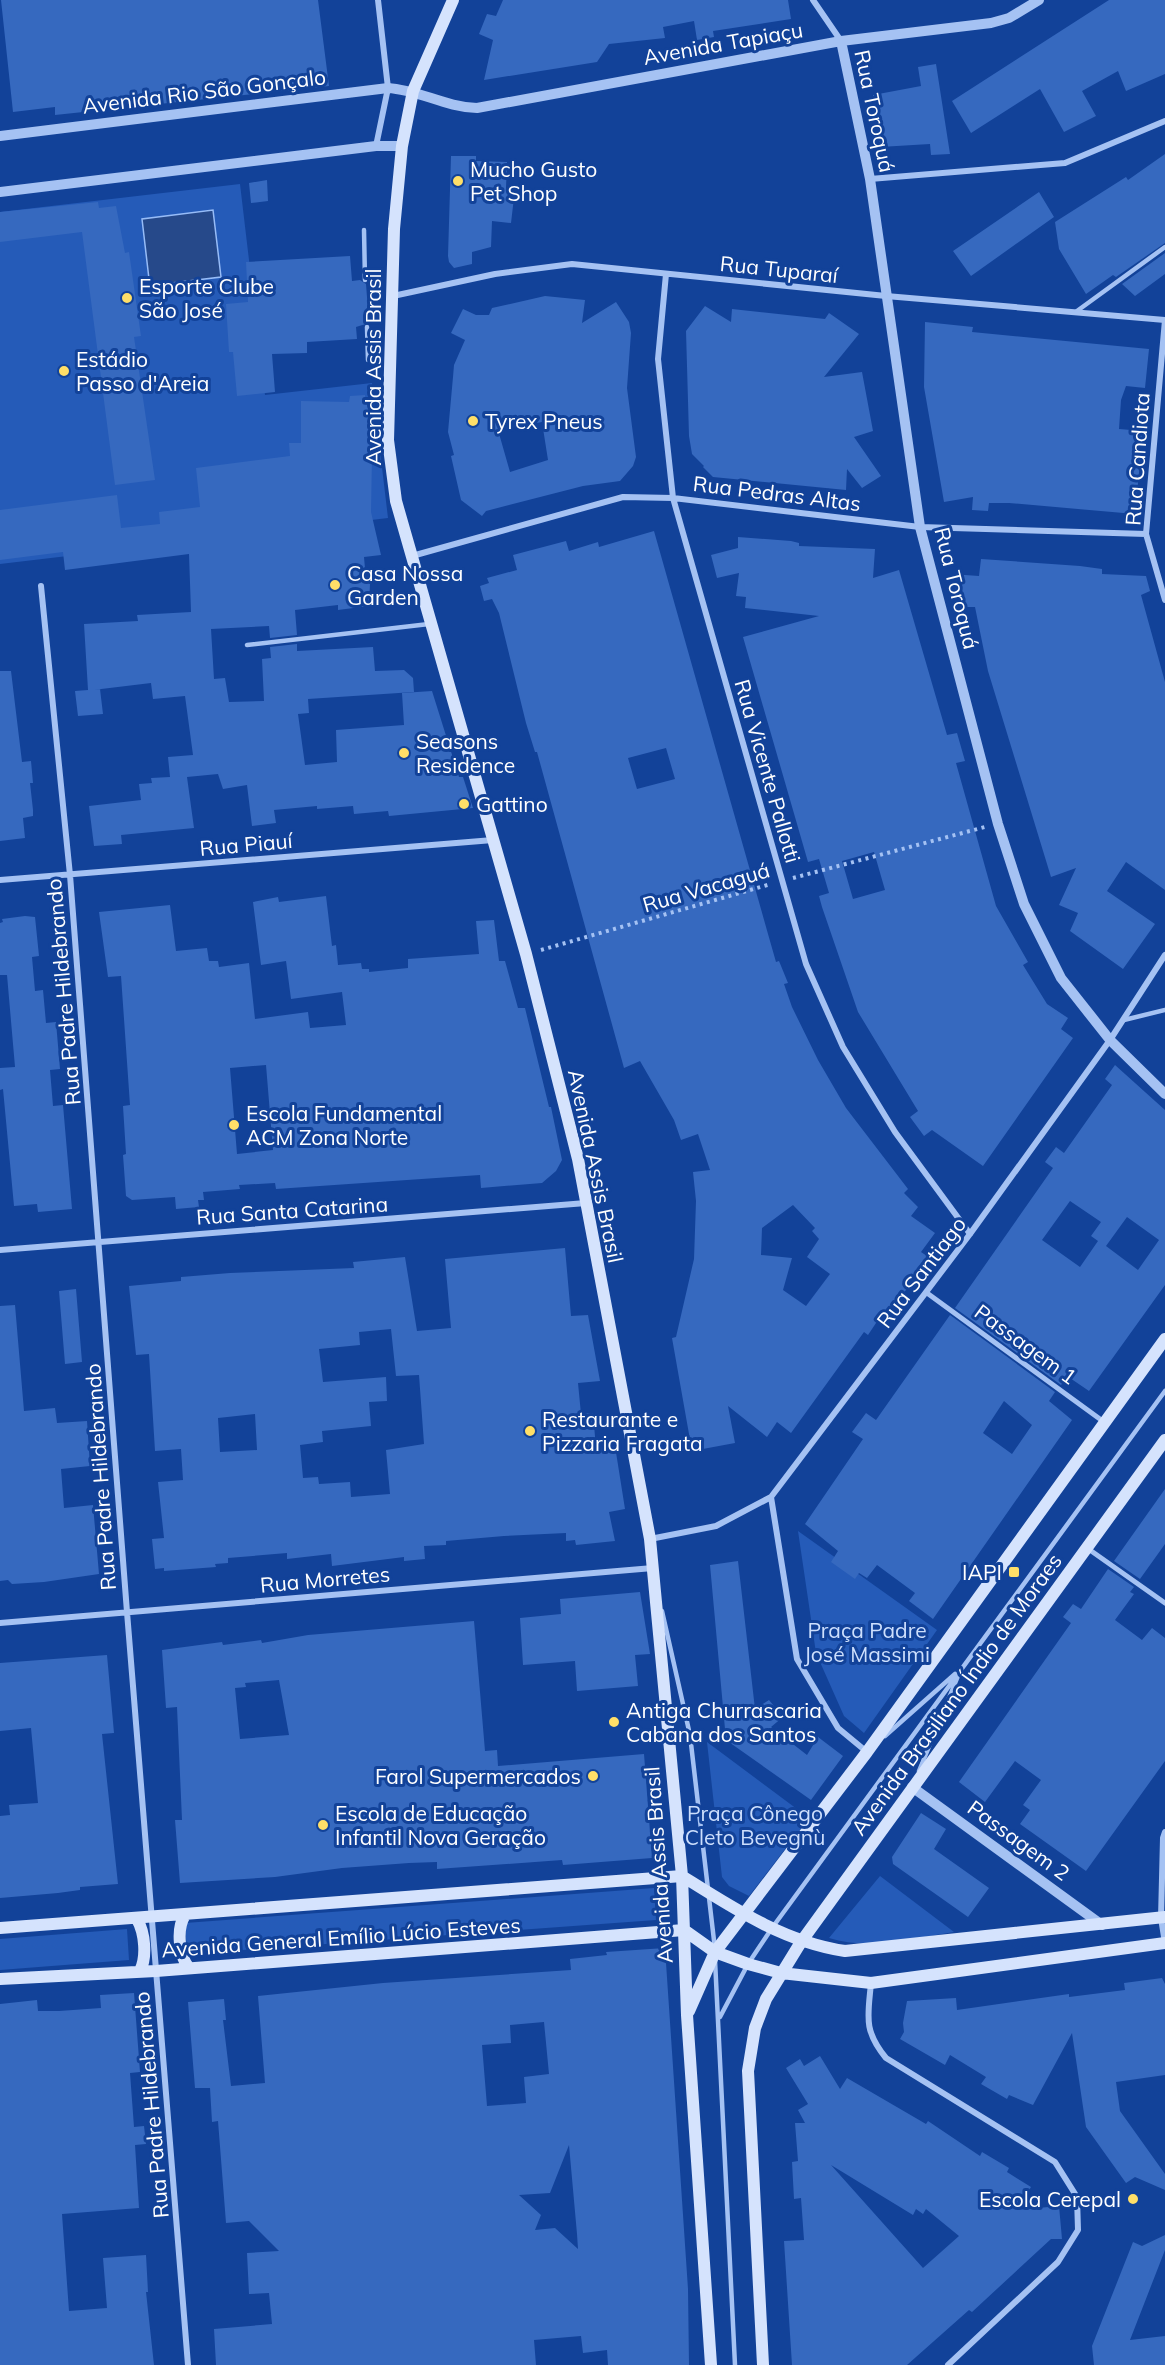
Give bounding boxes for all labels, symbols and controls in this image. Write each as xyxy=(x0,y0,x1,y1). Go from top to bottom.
street label: Avenida Tapiaçu xyxy=(641,16,805,70)
street label: Rua Toroquá xyxy=(849,47,901,175)
street label: Avenida Rio São Gonçalo xyxy=(81,63,327,119)
place label: Mucho Gusto Pet Shop xyxy=(470,156,597,206)
marker: Mucho Gusto Pet Shop xyxy=(451,174,465,188)
street label: Rua Tuparaí xyxy=(719,250,840,288)
street label: Avenida Assis Brasil xyxy=(360,268,386,466)
place label: Esporte Clube São José xyxy=(139,273,274,323)
marker: Esporte Clube São José xyxy=(120,291,134,305)
place label: Estádio Passo d'Areia xyxy=(76,346,209,396)
marker: Estádio Passo d'Areia xyxy=(57,364,71,378)
street label: Rua Candiota xyxy=(1119,392,1155,526)
place label: Tyrex Pneus xyxy=(485,408,603,434)
marker: Tyrex Pneus xyxy=(466,414,480,428)
street label: Rua Pedras Altas xyxy=(692,470,862,516)
street label: Rua Toroquá xyxy=(929,524,985,652)
place label: Casa Nossa Garden xyxy=(347,560,463,610)
marker: Casa Nossa Garden xyxy=(328,578,342,592)
street label: Rua Vicente Pallotti xyxy=(729,676,807,866)
place label: Seasons Residence xyxy=(416,728,515,778)
marker: Seasons Residence xyxy=(397,746,411,760)
place label: Gattino xyxy=(476,791,548,817)
marker: Gattino xyxy=(457,797,471,811)
street label: Rua Piauí xyxy=(198,827,295,861)
street label: Rua Vacaguá xyxy=(639,856,773,918)
street label: Rua Padre Hildebrando xyxy=(40,878,86,1106)
street label: Avenida Assis Brasil xyxy=(563,1067,629,1265)
place label: Escola Fundamental ACM Zona Norte xyxy=(246,1100,442,1150)
marker: Escola Fundamental ACM Zona Norte xyxy=(227,1118,241,1132)
street label: Rua Santa Catarina xyxy=(195,1190,389,1230)
street label: Rua Santiago xyxy=(871,1211,971,1333)
street label: Passagem 1 xyxy=(970,1298,1082,1390)
street label: Rua Padre Hildebrando xyxy=(79,1363,121,1591)
place label: Restaurante e Pizzaria Fragata xyxy=(542,1406,703,1456)
marker: Restaurante e Pizzaria Fragata xyxy=(523,1424,537,1438)
street label: Avenida Brasiliano Índio de Moraes xyxy=(845,1548,1067,1840)
place label: IAPI xyxy=(962,1559,1002,1585)
street label: Rua Morretes xyxy=(259,1560,391,1598)
marker: IAPI xyxy=(1007,1565,1021,1579)
park label: Praça Padre José Massimi xyxy=(804,1617,930,1667)
place label: Antiga Churrascaria Cabana dos Santos xyxy=(626,1697,822,1747)
marker: Antiga Churrascaria Cabana dos Santos xyxy=(607,1715,621,1729)
place label: Farol Supermercados xyxy=(375,1763,581,1789)
street label: Avenida Assis Brasil xyxy=(638,1766,678,1964)
marker: Farol Supermercados xyxy=(586,1769,600,1783)
street label: Passagem 2 xyxy=(963,1794,1075,1886)
place label: Escola de Educação Infantil Nova Geração xyxy=(335,1800,546,1850)
park label: Praça Cônego Cleto Bevegnù xyxy=(685,1800,825,1850)
marker: Escola de Educação Infantil Nova Geração xyxy=(316,1818,330,1832)
street label: Avenida General Emílio Lúcio Esteves xyxy=(161,1911,521,1963)
street label: Rua Padre Hildebrando xyxy=(128,1991,174,2219)
place label: Escola Cerepal xyxy=(979,2186,1121,2212)
marker: Escola Cerepal xyxy=(1126,2192,1140,2206)

